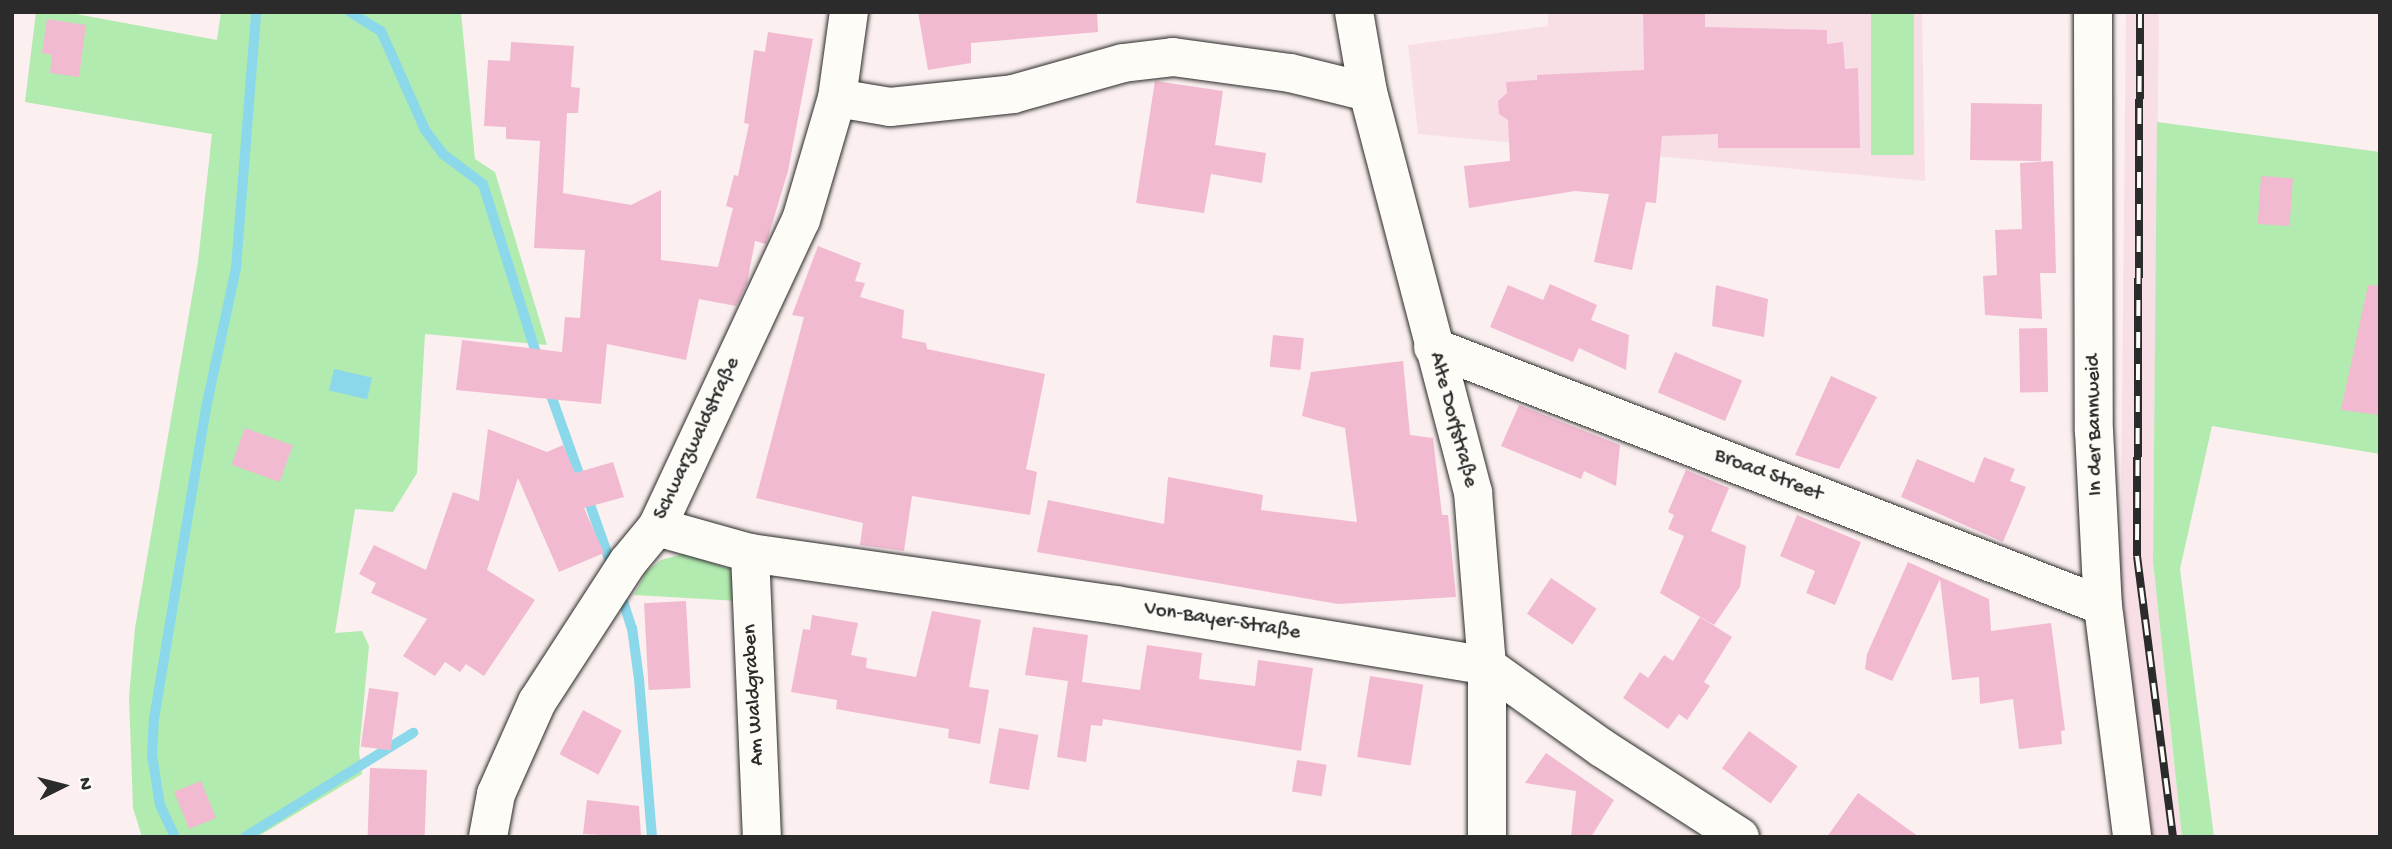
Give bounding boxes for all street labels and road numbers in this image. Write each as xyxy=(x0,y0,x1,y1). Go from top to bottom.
street label: Alte Dorfstraße xyxy=(1422,350,1482,490)
street label: Schwarzwaldstraße xyxy=(649,354,747,524)
street label: In der Bannweid xyxy=(2082,354,2110,496)
street label: Broad Street xyxy=(1710,444,1826,508)
street label: Von-Bayer-Straße xyxy=(1142,597,1302,647)
street label: Am Waldgraben xyxy=(739,624,771,766)

